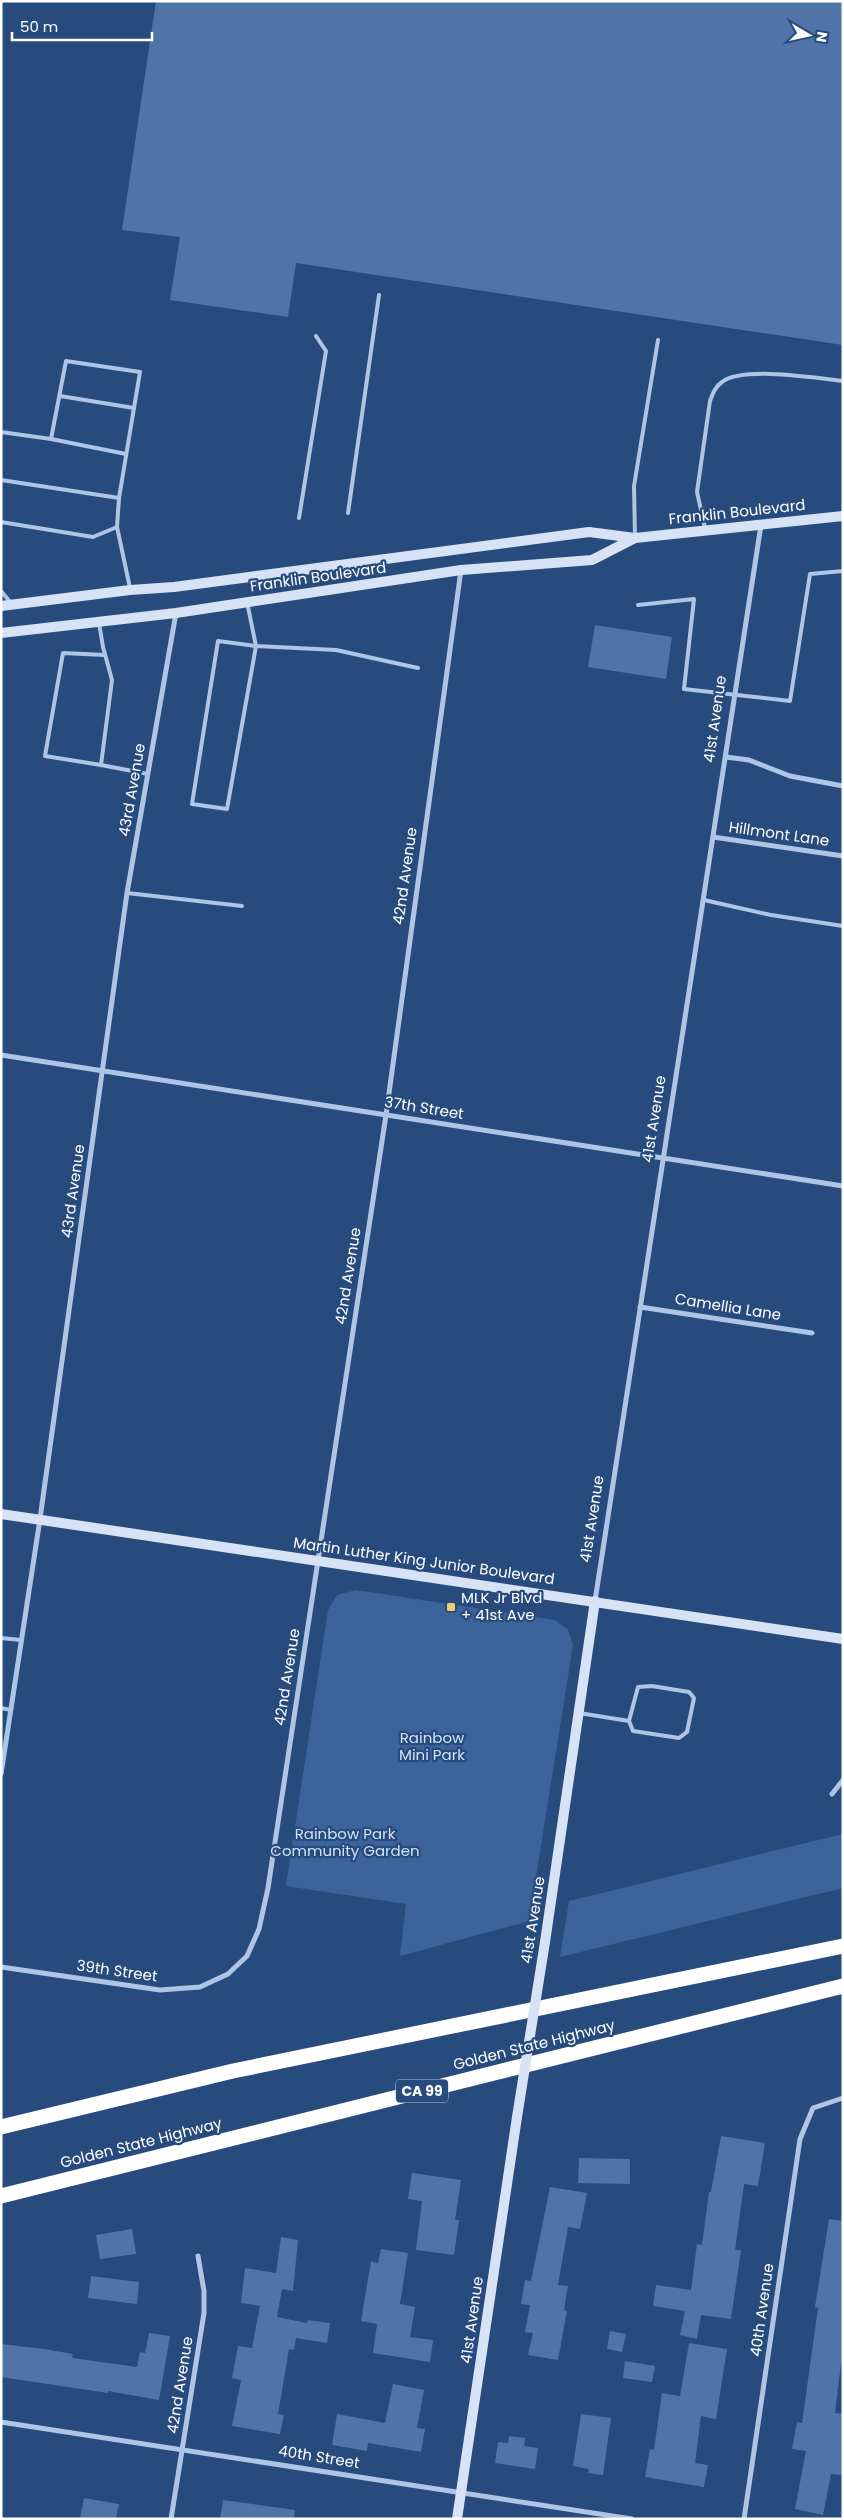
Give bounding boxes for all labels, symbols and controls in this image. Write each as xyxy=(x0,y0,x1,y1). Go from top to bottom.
scale bar xyxy=(12,10,152,42)
north arrow xyxy=(784,10,834,60)
text: 50 m xyxy=(20,16,58,37)
text: N xyxy=(811,30,833,44)
street label: Franklin Boulevard xyxy=(668,494,806,529)
street label: Franklin Boulevard xyxy=(248,557,387,596)
street label: 41st Avenue xyxy=(698,674,731,764)
street label: 43rd Avenue xyxy=(113,742,150,838)
street label: Hillmont Lane xyxy=(728,816,831,851)
street label: 42nd Avenue xyxy=(387,826,422,926)
street label: 41st Avenue xyxy=(636,1074,671,1164)
street label: 37th Street xyxy=(383,1091,465,1124)
street label: 43rd Avenue xyxy=(56,1143,89,1239)
street label: 42nd Avenue xyxy=(329,1226,366,1326)
street label: Camellia Lane xyxy=(673,1288,783,1325)
street label: 41st Avenue xyxy=(574,1474,609,1564)
street label: Martin Luther King Junior Boulevard xyxy=(292,1532,556,1589)
place label: MLK Jr Blvd + 41st Ave xyxy=(461,1587,542,1625)
marker: MLK Jr Blvd + 41st Ave xyxy=(445,1601,457,1613)
street label: 42nd Avenue xyxy=(268,1627,305,1727)
park label: Rainbow Mini Park xyxy=(399,1727,465,1765)
park label: Rainbow Park Community Garden xyxy=(270,1823,420,1861)
street label: 41st Avenue xyxy=(515,1875,550,1965)
street label: 39th Street xyxy=(75,1954,159,1987)
street label: Golden State Highway xyxy=(451,2014,617,2075)
road number: CA 99 xyxy=(396,2080,448,2102)
street label: Golden State Highway xyxy=(58,2112,224,2173)
street label: 40th Avenue xyxy=(745,2262,778,2358)
street label: 41st Avenue xyxy=(455,2275,488,2365)
street label: 42nd Avenue xyxy=(161,2335,198,2435)
street label: 40th Street xyxy=(277,2440,361,2473)

